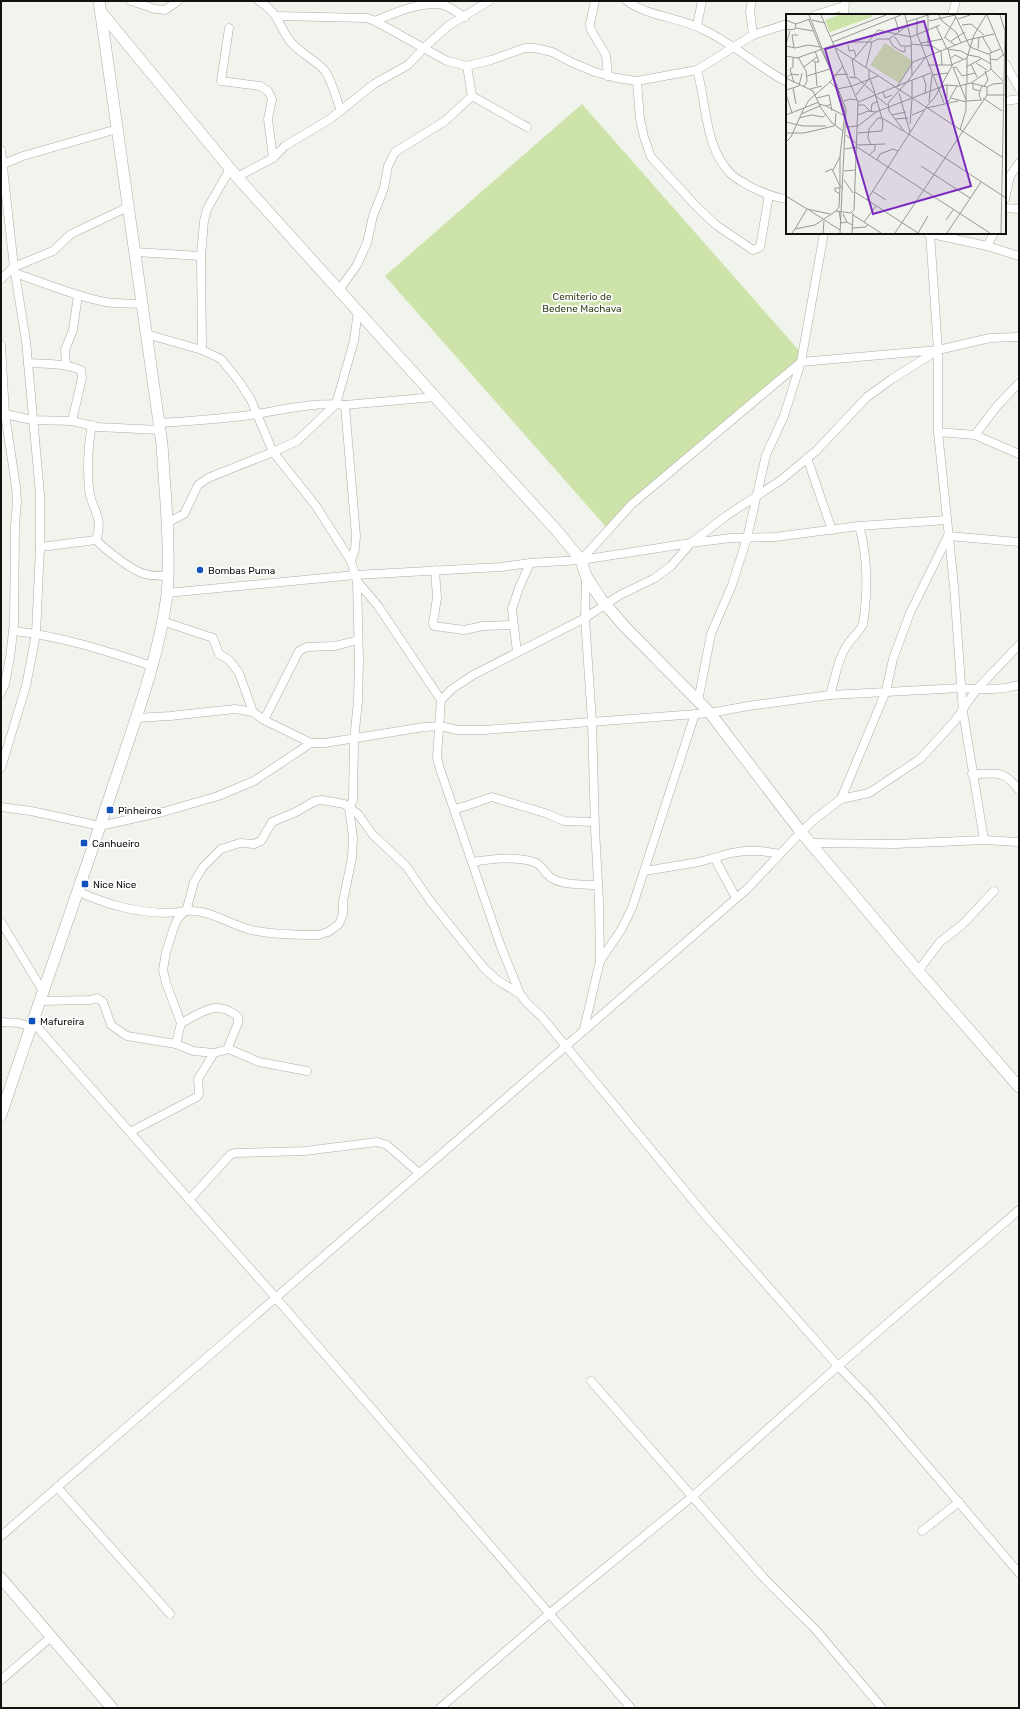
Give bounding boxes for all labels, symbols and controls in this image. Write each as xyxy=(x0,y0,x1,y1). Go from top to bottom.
inset map xyxy=(786,14,1006,234)
park label: Cemiterio de Bedene Machava xyxy=(542,291,622,315)
marker: Bombas Puma xyxy=(195,565,205,575)
place label: Bombas Puma xyxy=(208,565,275,577)
marker: Pinheiros xyxy=(105,805,115,815)
place label: Pinheiros xyxy=(118,805,162,817)
marker: Canhueiro xyxy=(79,838,89,848)
place label: Canhueiro xyxy=(92,838,140,850)
marker: Nice Nice xyxy=(80,879,90,889)
place label: Nice Nice xyxy=(93,879,137,891)
marker: Mafureira xyxy=(27,1016,37,1026)
place label: Mafureira xyxy=(40,1016,84,1028)

